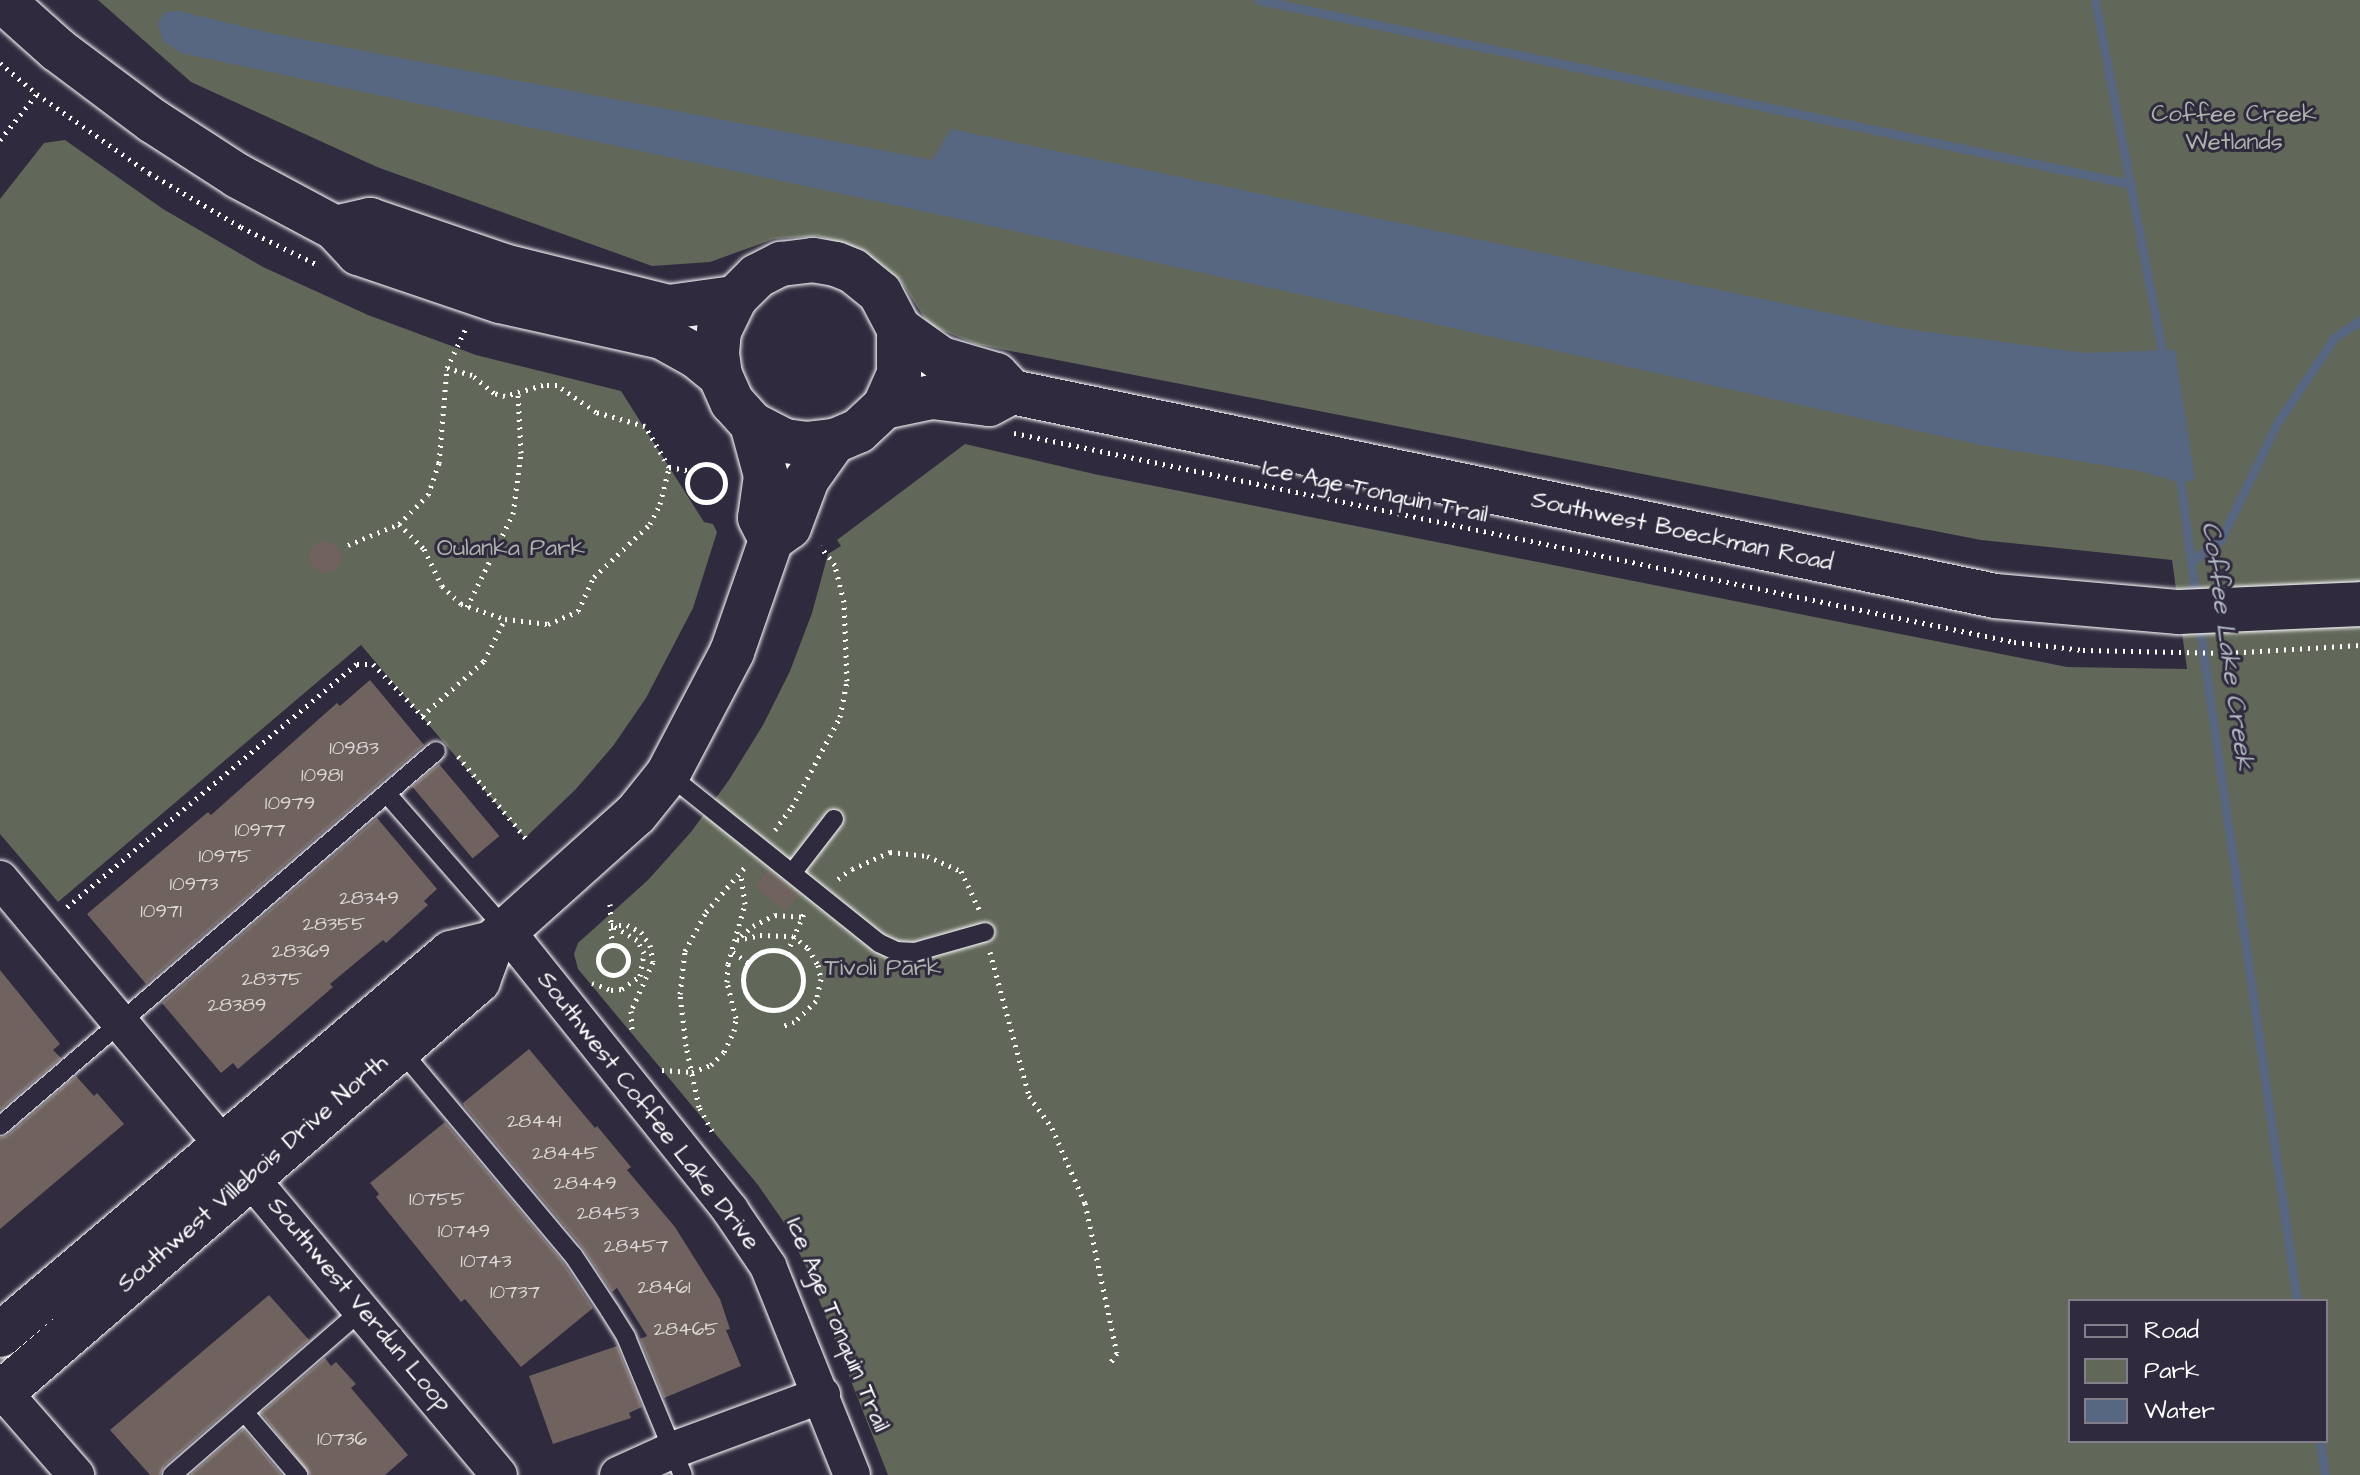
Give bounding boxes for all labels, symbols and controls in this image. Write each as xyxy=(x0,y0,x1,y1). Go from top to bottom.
park label: Coffee Creek Wetlands xyxy=(2151,101,2317,157)
street label: Ice Age Tonquin Trail xyxy=(1260,454,1490,530)
street label: Southwest Boeckman Road xyxy=(1529,486,1835,578)
water label: Coffee Lake Creek xyxy=(2194,520,2260,772)
park label: Oulanka Park xyxy=(437,535,585,563)
house number: 10983 xyxy=(329,736,379,760)
house number: 10981 xyxy=(301,763,343,787)
house number: 10979 xyxy=(265,791,315,815)
house number: 10977 xyxy=(234,818,286,842)
house number: 10975 xyxy=(198,844,252,868)
house number: 10973 xyxy=(169,872,219,896)
house number: 28349 xyxy=(339,886,399,910)
house number: 10971 xyxy=(140,899,182,923)
house number: 28355 xyxy=(303,912,365,936)
house number: 28369 xyxy=(272,939,330,963)
park label: Tivoli Park xyxy=(824,955,942,983)
street label: Southwest Coffee Lake Drive xyxy=(530,966,766,1256)
house number: 28375 xyxy=(241,967,303,991)
house number: 28389 xyxy=(208,993,266,1017)
street label: Southwest Villebois Drive North xyxy=(112,1049,394,1299)
house number: 28441 xyxy=(507,1109,561,1133)
house number: 28445 xyxy=(532,1141,598,1165)
house number: 28449 xyxy=(553,1171,617,1195)
house number: 10755 xyxy=(409,1187,465,1211)
street label: Southwest Verdun Loop xyxy=(261,1192,457,1418)
house number: 28453 xyxy=(577,1201,639,1225)
street label: Ice Age Tonquin Trail xyxy=(779,1214,895,1436)
house number: 10749 xyxy=(438,1219,490,1243)
house number: 28457 xyxy=(604,1234,668,1258)
house number: 10743 xyxy=(460,1249,512,1273)
house number: 28461 xyxy=(637,1275,691,1299)
house number: 10737 xyxy=(490,1280,540,1304)
legend xyxy=(2068,1299,2328,1443)
text: Road xyxy=(2144,1314,2199,1348)
house number: 28465 xyxy=(654,1317,718,1341)
text: Park xyxy=(2144,1354,2200,1388)
text: Water xyxy=(2144,1394,2215,1428)
house number: 10736 xyxy=(317,1427,367,1451)

